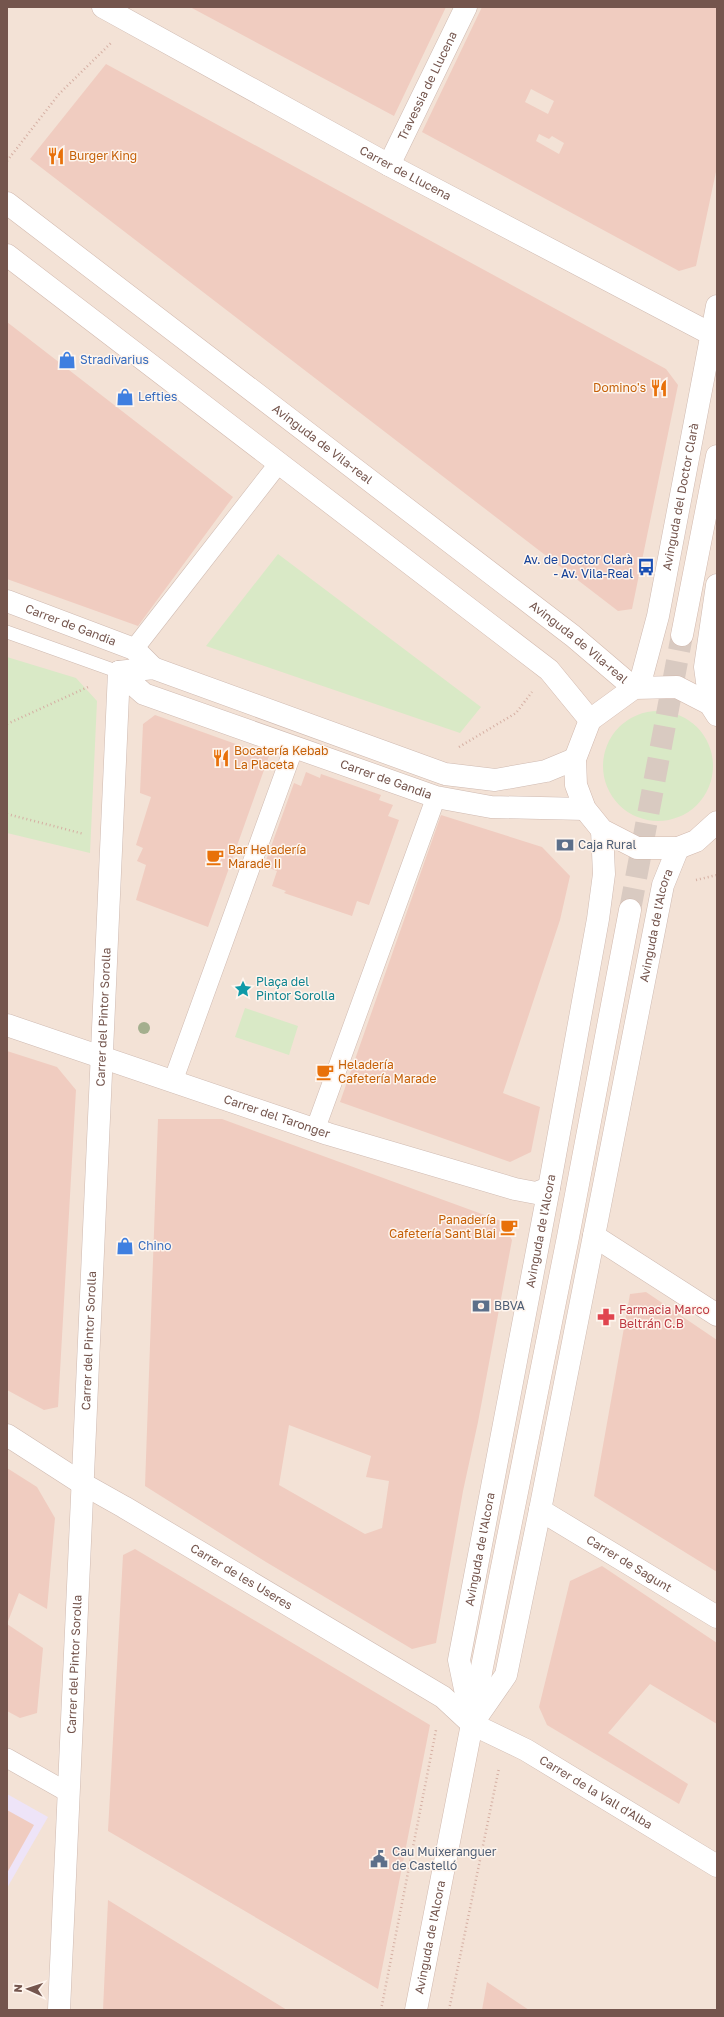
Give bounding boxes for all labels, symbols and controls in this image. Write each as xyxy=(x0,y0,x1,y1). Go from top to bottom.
street label: Travessia de Llucena xyxy=(394,29,460,143)
street label: Carrer de Llucena xyxy=(357,142,454,203)
restaurant icon: Burger King xyxy=(46,146,66,166)
place label: Burger King xyxy=(69,148,137,163)
shop icon: Stradivarius xyxy=(57,350,77,370)
place label: Stradivarius xyxy=(80,352,149,367)
restaurant icon: Domino's xyxy=(649,378,669,398)
place label: Domino's xyxy=(593,380,646,395)
shop icon: Lefties xyxy=(115,387,135,407)
place label: Lefties xyxy=(138,389,177,404)
street label: Avinguda de Vila-real xyxy=(269,401,376,487)
street label: Avinguda del Doctor Clarà xyxy=(659,422,702,572)
place label: Av. de Doctor Clarà - Av. Vila-Real xyxy=(524,552,633,581)
bus stop icon: Av. de Doctor Clarà - Av. Vila-Real xyxy=(636,557,656,577)
street label: Avinguda de Vila-real xyxy=(527,598,631,687)
street label: Carrer de Gandia xyxy=(23,601,118,649)
place label: Bocatería Kebab La Placeta xyxy=(234,743,328,772)
restaurant icon: Bocatería Kebab La Placeta xyxy=(211,748,231,768)
street label: Carrer de Gandia xyxy=(338,756,434,802)
bank icon: Caja Rural xyxy=(555,835,575,855)
place label: Caja Rural xyxy=(578,837,636,852)
place label: Bar Heladería Marade II xyxy=(228,842,306,871)
cafe icon: Bar Heladería Marade II xyxy=(205,847,225,867)
street label: Avinguda de l'Alcora xyxy=(636,867,676,983)
street label: Carrer del Pintor Sorolla xyxy=(92,947,114,1087)
place label: Plaça del Pintor Sorolla xyxy=(256,974,335,1003)
place icon: Plaça del Pintor Sorolla xyxy=(233,979,253,999)
place label: Heladería Cafetería Marade xyxy=(338,1057,436,1086)
cafe icon: Heladería Cafetería Marade xyxy=(315,1062,335,1082)
street label: Carrer del Taronger xyxy=(222,1091,333,1141)
street label: Avinguda de l'Alcora xyxy=(522,1173,558,1289)
place label: Panadería Cafetería Sant Blai xyxy=(389,1212,496,1241)
cafe icon: Panadería Cafetería Sant Blai xyxy=(499,1217,519,1237)
shop icon: Chino xyxy=(115,1236,135,1256)
place label: Chino xyxy=(138,1238,171,1253)
street label: Carrer del Pintor Sorolla xyxy=(78,1271,99,1411)
bank icon: BBVA xyxy=(471,1296,491,1316)
place label: BBVA xyxy=(494,1298,525,1313)
place label: Farmacia Marco Beltrán C.B xyxy=(619,1302,710,1331)
pharmacy icon: Farmacia Marco Beltrán C.B xyxy=(596,1307,616,1327)
street label: Avinguda de l'Alcora xyxy=(461,1491,498,1607)
street label: Carrer de Sagunt xyxy=(584,1532,675,1595)
street label: Carrer de les Useres xyxy=(188,1540,295,1613)
street label: Carrer del Pintor Sorolla xyxy=(63,1594,85,1734)
street label: Carrer de la Vall d'Alba xyxy=(537,1752,655,1832)
place label: Cau Muixeranguer de Castelló xyxy=(392,1844,497,1873)
public building icon: Cau Muixeranguer de Castelló xyxy=(369,1849,389,1869)
street label: Avinguda de l'Alcora xyxy=(411,1879,448,1995)
north arrow xyxy=(8,1969,48,2009)
text: N xyxy=(11,1984,24,1993)

